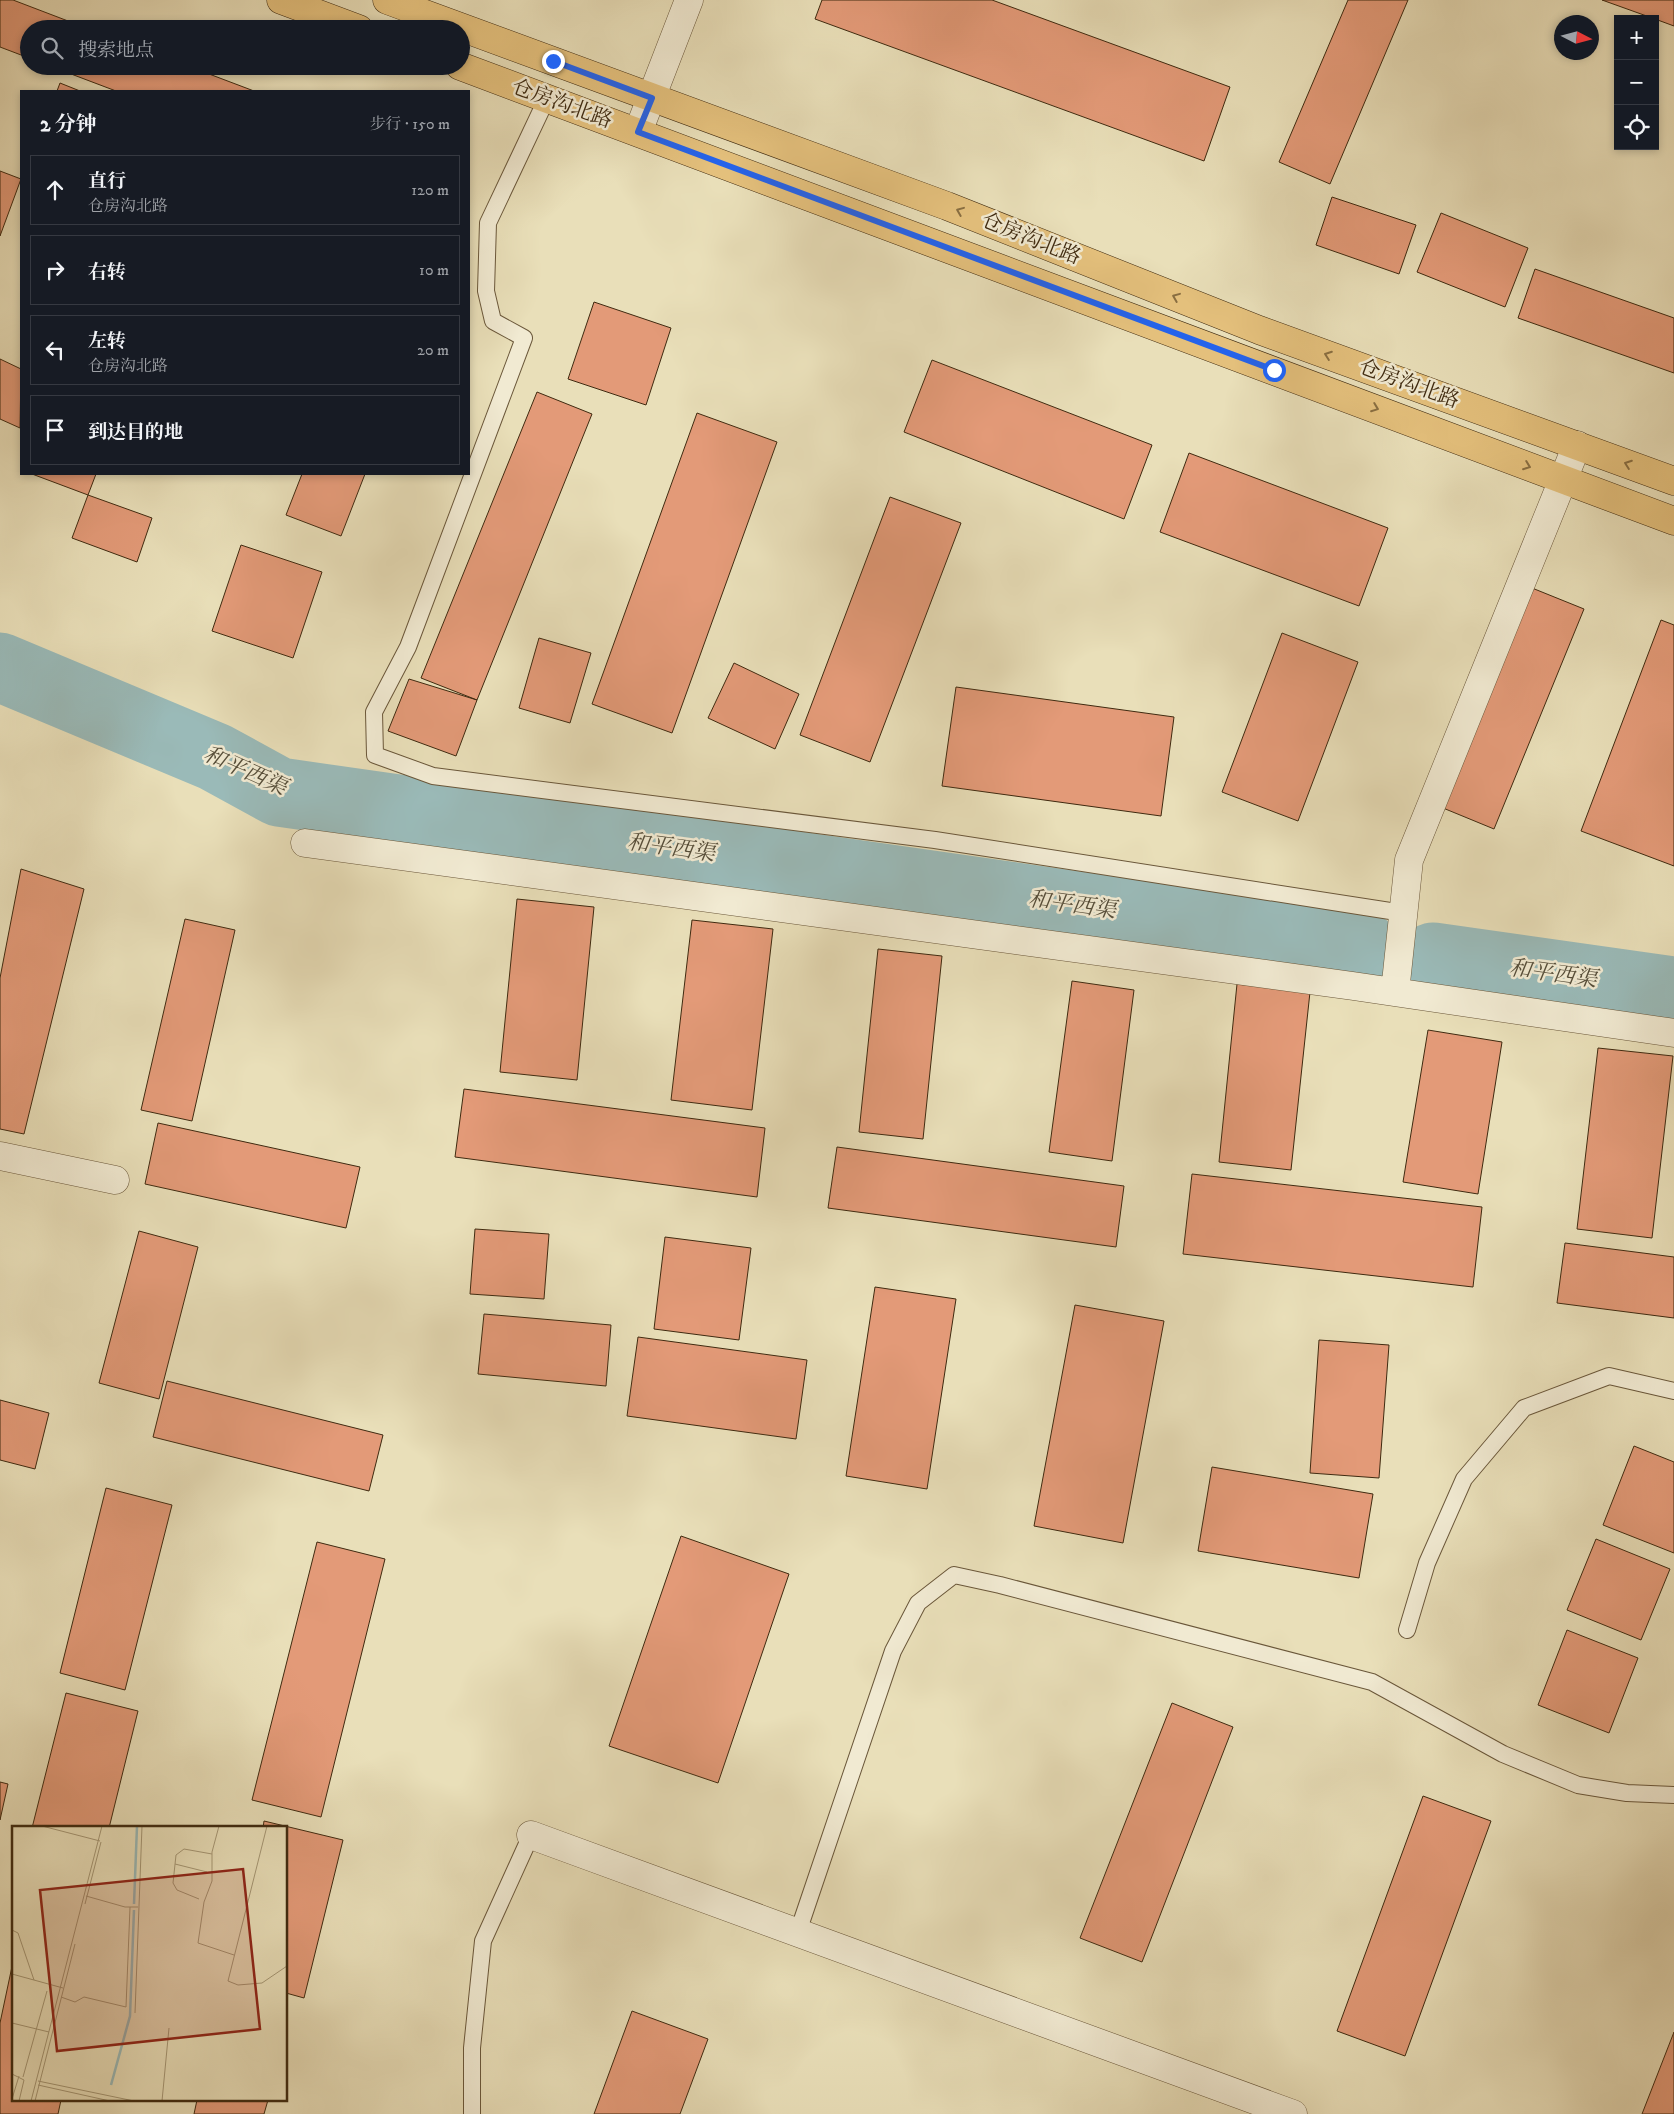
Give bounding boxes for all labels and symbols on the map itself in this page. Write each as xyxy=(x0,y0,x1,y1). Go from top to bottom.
north arrow xyxy=(1554,15,1599,60)
route end xyxy=(542,50,565,73)
street label: 仓房沟北路 xyxy=(508,74,616,134)
one-way arrow xyxy=(956,207,964,217)
street label: 仓房沟北路 xyxy=(977,207,1085,271)
one-way arrow xyxy=(1172,292,1181,303)
one-way arrow xyxy=(1324,351,1332,361)
street label: 仓房沟北路 xyxy=(1355,354,1463,414)
route start xyxy=(1263,359,1286,382)
one-way arrow xyxy=(1370,402,1379,412)
one-way arrow xyxy=(1522,460,1530,470)
one-way arrow xyxy=(1624,460,1633,470)
water label: 和平西渠 xyxy=(199,741,293,802)
water label: 和平西渠 xyxy=(626,829,719,868)
water label: 和平西渠 xyxy=(1027,886,1120,925)
water label: 和平西渠 xyxy=(1508,955,1601,994)
inset map xyxy=(12,1826,288,2102)

